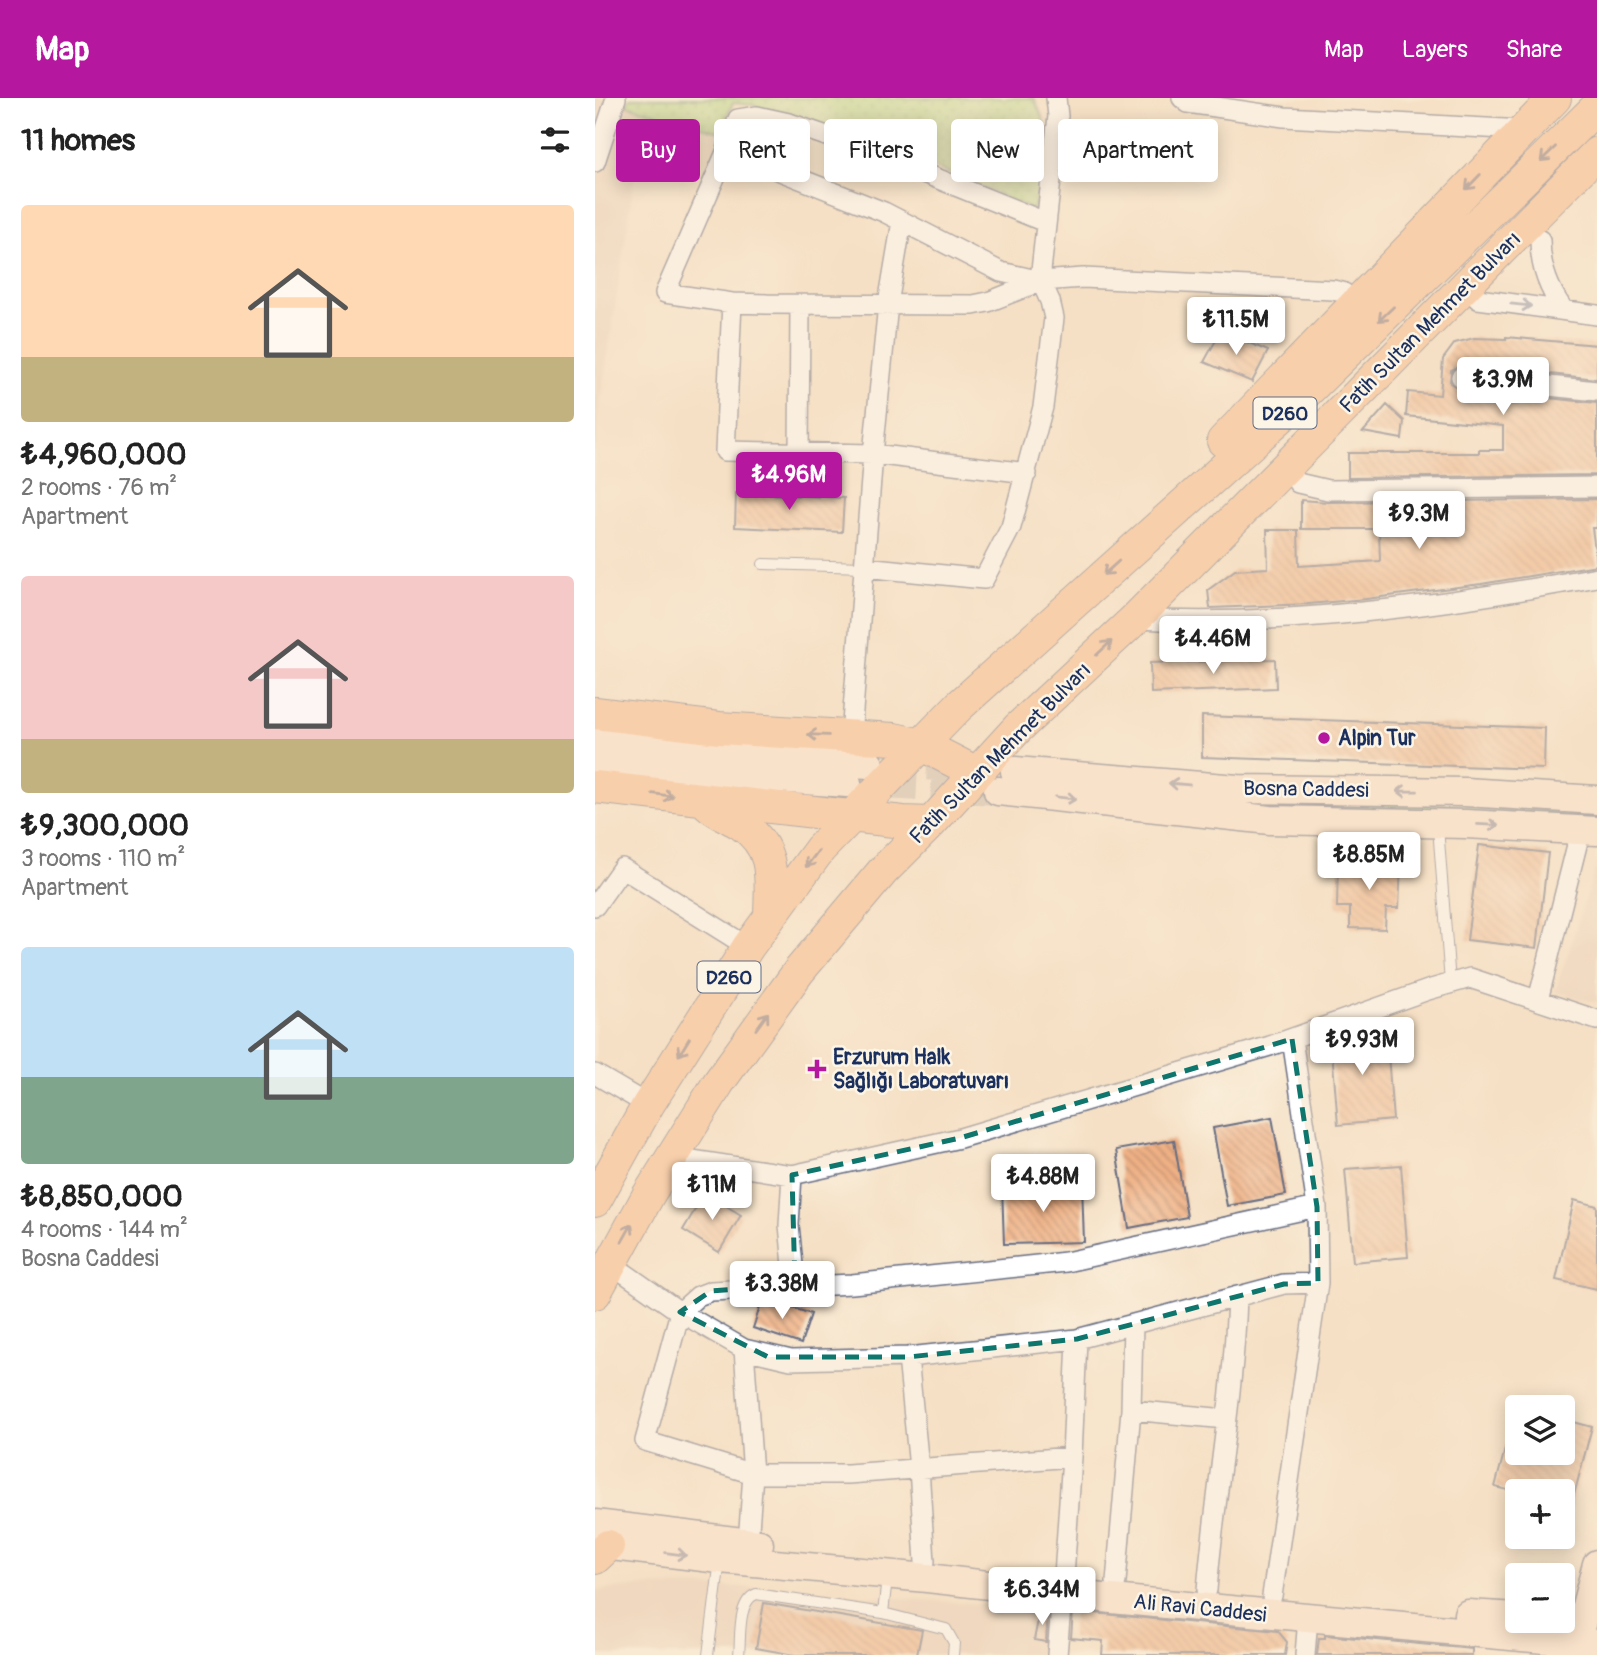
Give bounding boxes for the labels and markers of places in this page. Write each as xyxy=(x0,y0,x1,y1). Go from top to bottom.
pin: ₺11.5M xyxy=(1179,298,1293,357)
pin: ₺3.9M xyxy=(1454,358,1552,417)
pin: ₺4.96M xyxy=(732,452,846,512)
pin: ₺9.3M xyxy=(1370,491,1468,551)
pin: ₺4.46M xyxy=(1156,616,1270,676)
place label: Alpin Tur xyxy=(1338,725,1416,752)
marker: Alpin Tur xyxy=(1316,730,1332,746)
pin: ₺8.85M xyxy=(1312,832,1426,892)
pin: ₺9.93M xyxy=(1305,1018,1419,1077)
place label: Erzurum Halk Sağlığı Laboratuvarı xyxy=(833,1044,1009,1095)
marker: Erzurum Halk Sağlığı Laboratuvarı xyxy=(807,1059,827,1079)
pin: ₺4.88M xyxy=(986,1154,1100,1214)
pin: ₺11M xyxy=(671,1162,753,1222)
pin: ₺3.38M xyxy=(725,1262,839,1321)
pin: ₺6.34M xyxy=(985,1568,1099,1627)

